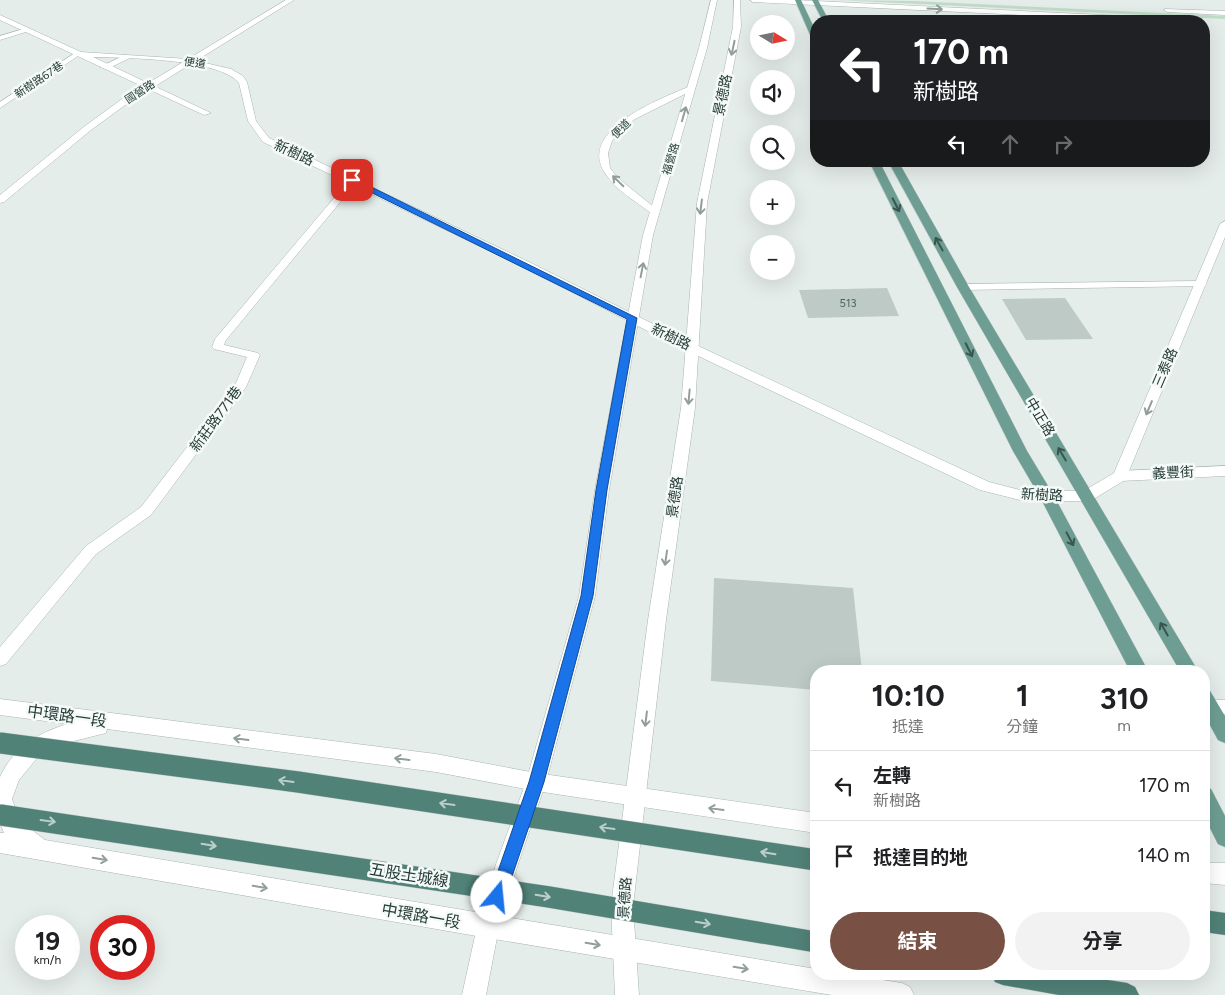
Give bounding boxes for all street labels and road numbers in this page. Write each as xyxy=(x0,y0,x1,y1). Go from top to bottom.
street label: 便道 xyxy=(183,55,207,71)
street label: 新樹路67巷 xyxy=(12,59,66,101)
street label: 景德路 xyxy=(710,73,736,117)
street label: 國營路 xyxy=(123,78,157,106)
street label: 便道 xyxy=(609,117,633,141)
street label: 新樹路 xyxy=(271,136,317,170)
street label: 福營路 xyxy=(660,141,682,177)
street label: 新樹路 xyxy=(648,320,694,354)
street label: 三泰路 xyxy=(1149,345,1181,391)
street label: 新莊路771巷 xyxy=(187,383,245,455)
street label: 中正路 xyxy=(1022,395,1058,439)
street label: 義豐街 xyxy=(1152,463,1194,483)
street label: 景德路 xyxy=(664,475,686,519)
street label: 新樹路 xyxy=(1021,485,1063,505)
street label: 中環路一段 xyxy=(26,701,108,731)
street label: 五股土城線 xyxy=(368,859,450,891)
street label: 景德路 xyxy=(615,876,635,920)
street label: 中環路一段 xyxy=(380,900,462,932)

